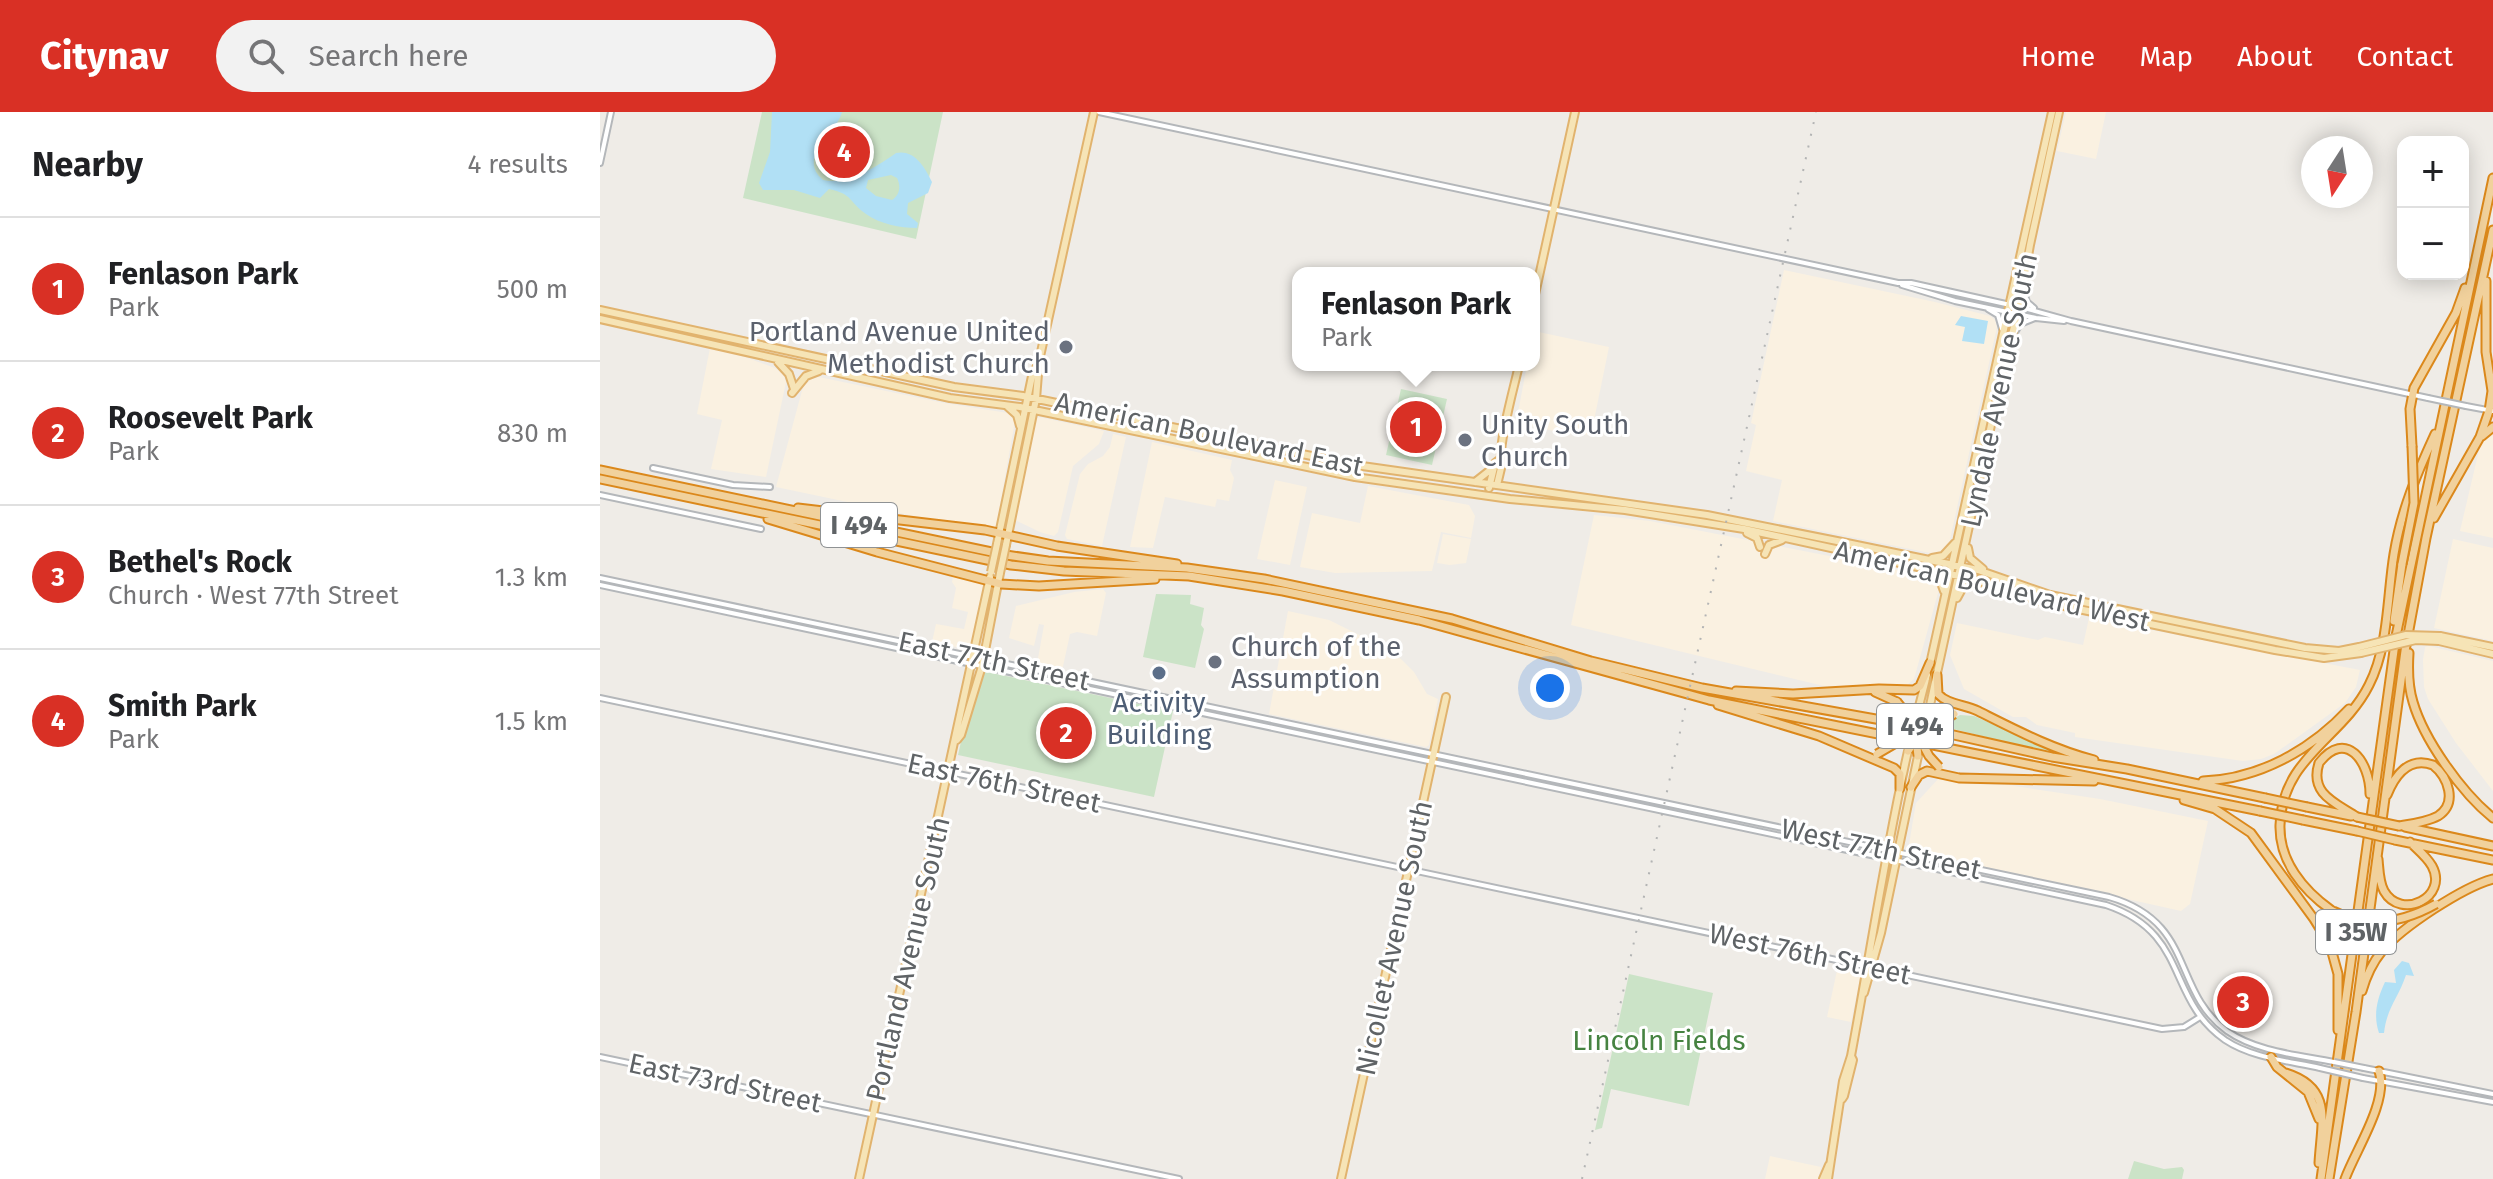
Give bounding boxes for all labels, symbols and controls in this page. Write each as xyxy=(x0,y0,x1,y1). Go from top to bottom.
search box xyxy=(216,20,776,92)
text: Citynav xyxy=(40,33,168,79)
icon: search xyxy=(244,34,288,78)
text: Search here xyxy=(308,38,469,74)
text: Home xyxy=(2021,40,2095,73)
text: Map xyxy=(2139,40,2193,73)
text: About xyxy=(2237,40,2312,73)
text: Contact xyxy=(2356,40,2453,73)
pin: 4 xyxy=(818,122,870,182)
north arrow xyxy=(2301,136,2373,208)
map controls xyxy=(2397,136,2469,280)
button: + xyxy=(2397,136,2469,208)
text: Nearby xyxy=(32,144,143,185)
text: 4 results xyxy=(467,149,568,180)
button: − xyxy=(2397,208,2469,280)
street label: Lyndale Avenue South xyxy=(1954,250,2044,530)
text: Fenlason Park xyxy=(108,256,298,292)
popup xyxy=(1292,267,1540,371)
text: 1 xyxy=(52,274,64,305)
text: 500 m xyxy=(497,274,568,305)
text: Fenlason Park xyxy=(1321,286,1511,322)
text: Park xyxy=(108,292,159,323)
place label: Portland Avenue United Methodist Church xyxy=(749,315,1050,380)
text: Park xyxy=(1321,322,1372,353)
marker: Portland Avenue United Methodist Church xyxy=(1057,338,1075,356)
street label: American Boulevard East xyxy=(1052,385,1367,483)
pin: 1 xyxy=(1390,397,1442,457)
text: Roosevelt Park xyxy=(108,400,313,436)
place label: Unity South Church xyxy=(1481,408,1629,473)
text: 2 xyxy=(51,418,65,449)
text: 830 m xyxy=(497,418,568,449)
marker: Unity South Church xyxy=(1456,431,1474,449)
text: Park xyxy=(108,436,159,467)
road number: I 494 xyxy=(821,503,897,547)
street label: American Boulevard West xyxy=(1831,534,2154,639)
text: Bethel's Rock xyxy=(108,544,292,580)
text: 3 xyxy=(51,562,65,593)
text: 1.3 km xyxy=(495,562,568,593)
text: Church · West 77th Street xyxy=(108,580,399,611)
street label: East 77th Street xyxy=(895,625,1094,698)
place label: Church of the Assumption xyxy=(1231,630,1401,695)
marker: Church of the Assumption xyxy=(1206,653,1224,671)
marker: Activity Building xyxy=(1150,664,1168,682)
your location xyxy=(1530,668,1570,708)
place label: Activity Building xyxy=(1107,686,1212,751)
text: Smith Park xyxy=(108,688,256,724)
pin: 2 xyxy=(1040,703,1092,763)
road number: I 494 xyxy=(1877,704,1953,748)
text: 4 xyxy=(51,706,65,737)
text: 1.5 km xyxy=(495,706,568,737)
text: Park xyxy=(108,724,159,755)
street label: East 76th Street xyxy=(904,746,1105,820)
street label: Nicollet Avenue South xyxy=(1349,798,1439,1078)
street label: West 77th Street xyxy=(1778,812,1985,886)
street label: Portland Avenue South xyxy=(859,813,957,1105)
road number: I 35W xyxy=(2316,910,2396,954)
street label: West 76th Street xyxy=(1706,917,1915,992)
pin: 3 xyxy=(2217,972,2269,1032)
park label: Lincoln Fields xyxy=(1572,1024,1746,1057)
street label: East 73rd Street xyxy=(626,1046,825,1120)

